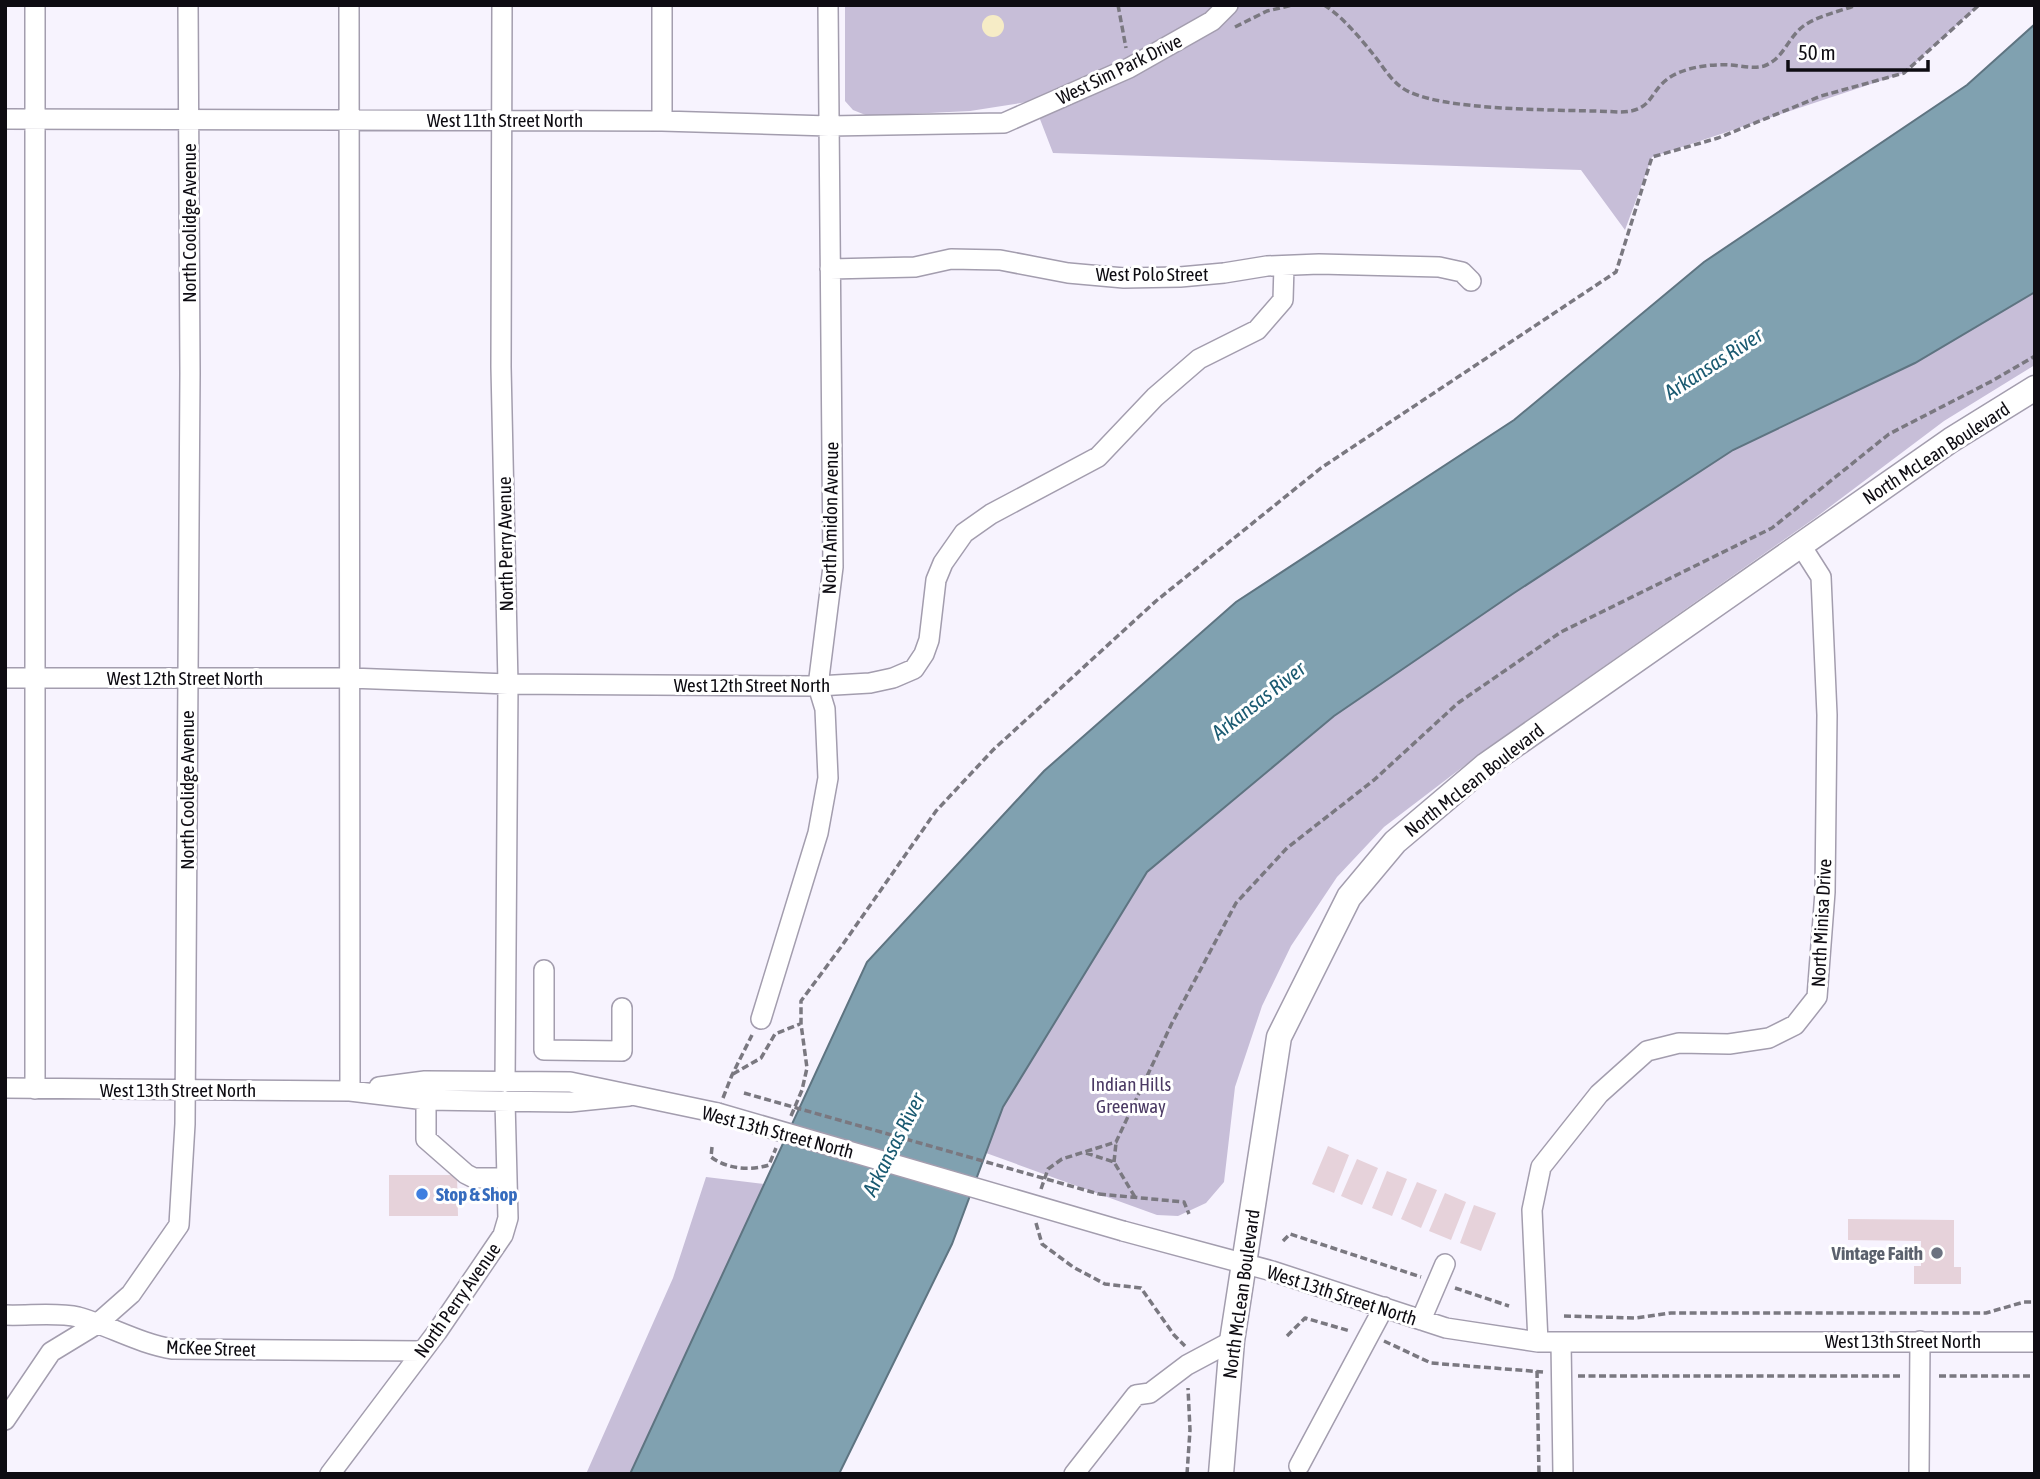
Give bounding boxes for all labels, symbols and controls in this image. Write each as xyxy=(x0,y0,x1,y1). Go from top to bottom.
scale bar xyxy=(1788,28,1928,72)
street label: West Sim Park Drive xyxy=(1053,29,1185,109)
text: 50 m xyxy=(1798,40,1836,64)
street label: West 11th Street North xyxy=(427,109,583,131)
street label: North Coolidge Avenue xyxy=(178,143,200,303)
street label: West Polo Street xyxy=(1096,263,1208,285)
water label: Arkansas River xyxy=(1659,322,1767,404)
street label: North McLean Boulevard xyxy=(1858,397,2014,509)
street label: North Amidon Avenue xyxy=(818,442,842,594)
street label: North Perry Avenue xyxy=(493,476,517,612)
water label: Arkansas River xyxy=(1206,656,1310,745)
street label: West 12th Street North xyxy=(107,667,263,689)
street label: West 12th Street North xyxy=(674,674,830,696)
street label: North Coolidge Avenue xyxy=(176,710,198,870)
street label: North McLean Boulevard xyxy=(1400,719,1548,841)
street label: North Minisa Drive xyxy=(1807,858,1835,988)
park label: Indian Hills Greenway xyxy=(1091,1073,1171,1117)
street label: West 13th Street North xyxy=(100,1079,256,1101)
water label: Arkansas River xyxy=(856,1088,930,1200)
street label: West 13th Street North xyxy=(700,1101,856,1163)
place label: Stop & Shop xyxy=(436,1183,517,1205)
marker: Stop & Shop xyxy=(414,1186,430,1202)
street label: North McLean Boulevard xyxy=(1218,1208,1264,1380)
street label: North Perry Avenue xyxy=(409,1238,505,1362)
place label: Vintage Faith xyxy=(1831,1242,1923,1264)
marker: Vintage Faith xyxy=(1929,1245,1945,1261)
street label: West 13th Street North xyxy=(1264,1260,1420,1330)
street label: West 13th Street North xyxy=(1825,1330,1981,1352)
street label: McKee Street xyxy=(166,1335,256,1361)

